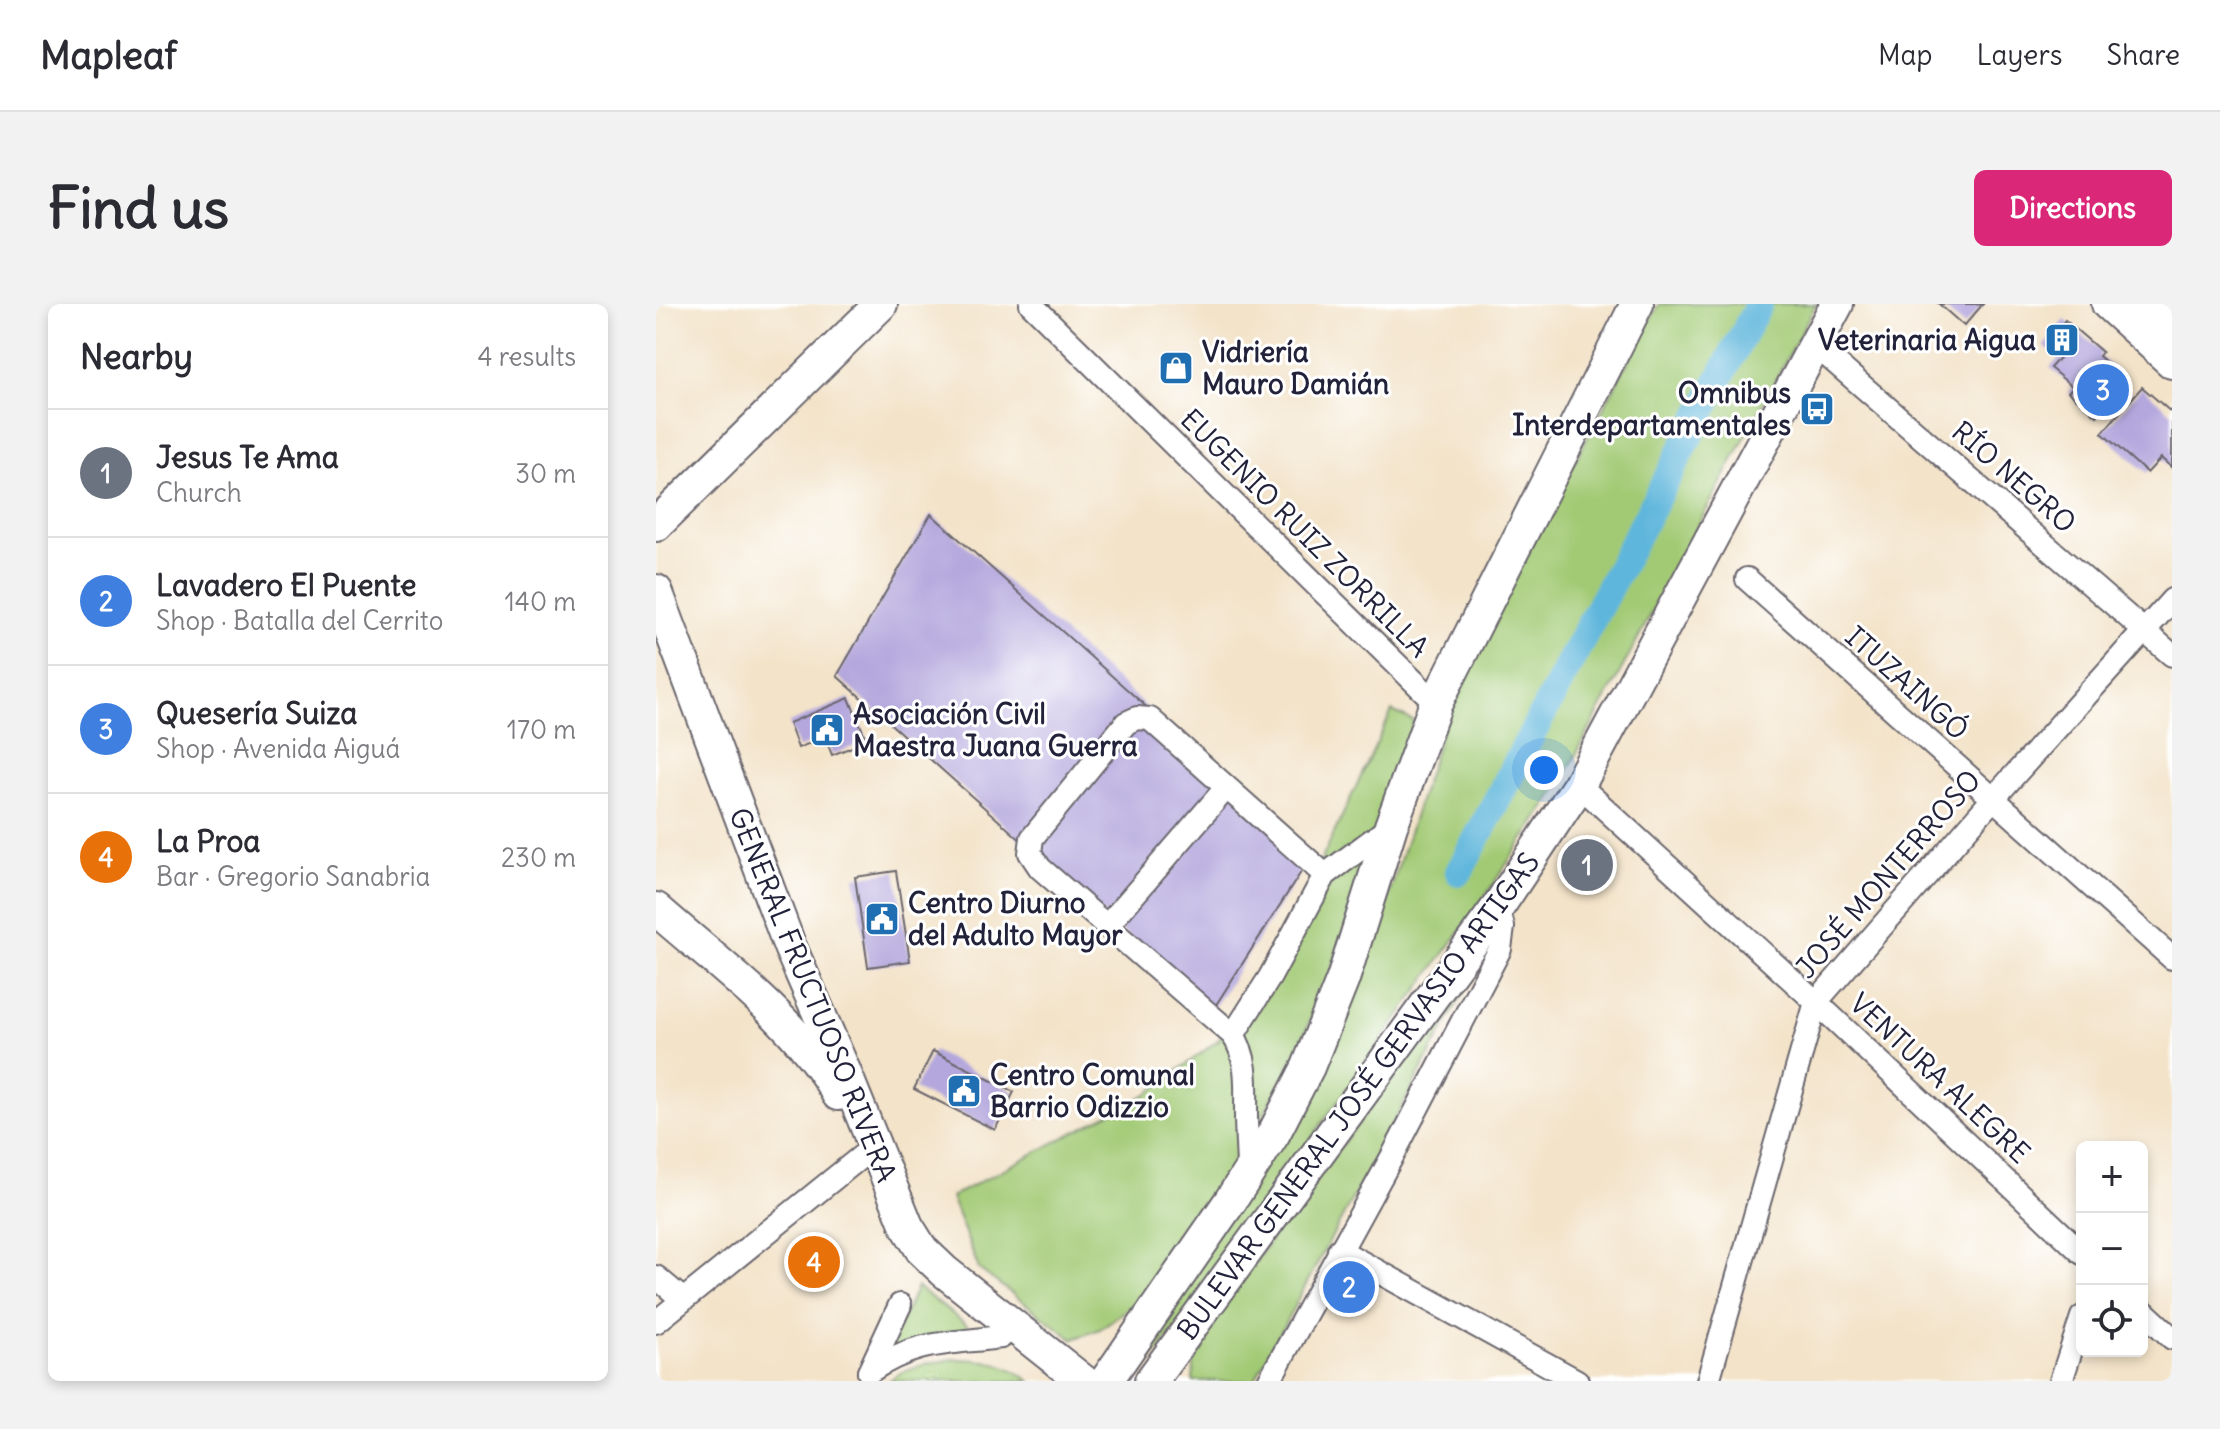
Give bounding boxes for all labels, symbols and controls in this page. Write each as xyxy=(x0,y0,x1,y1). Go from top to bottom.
text: Mapleaf xyxy=(40,32,177,79)
text: Map xyxy=(1878,37,1933,73)
text: Layers xyxy=(1977,37,2063,73)
text: Share xyxy=(2107,37,2180,73)
button: Directions xyxy=(1974,170,2172,246)
text: Find us xyxy=(48,173,229,243)
building icon: Veterinaria Aigua xyxy=(2043,321,2081,359)
place label: Veterinaria Aigua xyxy=(1818,322,2036,358)
place label: Vidriería Mauro Damián xyxy=(1202,334,1389,402)
text: Nearby xyxy=(80,335,193,378)
text: 4 results xyxy=(478,340,576,373)
shop icon: Vidriería Mauro Damián xyxy=(1157,349,1195,387)
pin: 3 xyxy=(2077,360,2129,420)
place label: Omnibus Interdepartamentales xyxy=(1512,375,1791,443)
bus stop icon: Omnibus Interdepartamentales xyxy=(1798,390,1836,428)
street label: EUGENIO RUIZ ZORRILLA xyxy=(1173,401,1437,665)
street label: RÍO NEGRO xyxy=(1945,413,2084,541)
text: Jesus Te Ama xyxy=(156,438,339,476)
text: 1 xyxy=(101,457,111,490)
text: 30 m xyxy=(515,457,576,490)
text: Church xyxy=(156,476,242,509)
text: Lavadero El Puente xyxy=(156,566,416,604)
text: 2 xyxy=(99,585,113,618)
text: 140 m xyxy=(505,585,576,618)
text: Shop · Batalla del Cerrito xyxy=(156,604,443,637)
street label: ITUZAINGÓ xyxy=(1838,618,1977,748)
text: Quesería Suiza xyxy=(156,694,357,732)
place label: Asociación Civil Maestra Juana Guerra xyxy=(853,696,1138,764)
public building icon: Asociación Civil Maestra Juana Guerra xyxy=(808,711,846,749)
text: 3 xyxy=(99,713,113,746)
text: 170 m xyxy=(507,713,576,746)
text: Shop · Avenida Aiguá xyxy=(156,732,400,765)
your location xyxy=(1524,750,1564,790)
street label: JOSÉ MONTERROSO xyxy=(1787,762,1988,986)
street label: GENERAL FRUCTUOSO RIVERA xyxy=(721,803,905,1187)
text: La Proa xyxy=(156,822,260,860)
pin: 1 xyxy=(1561,835,1613,895)
text: 4 xyxy=(98,841,114,874)
text: 230 m xyxy=(501,841,576,874)
street label: BULEVAR GENERAL JOSÉ GERVASIO ARTIGAS xyxy=(1168,845,1547,1347)
text: Bar · Gregorio Sanabria xyxy=(156,860,430,893)
place label: Centro Diurno del Adulto Mayor xyxy=(908,885,1123,953)
public building icon: Centro Diurno del Adulto Mayor xyxy=(863,900,901,938)
street label: VENTURA ALEGRE xyxy=(1842,985,2038,1171)
place label: Centro Comunal Barrio Odizzio xyxy=(990,1057,1195,1125)
public building icon: Centro Comunal Barrio Odizzio xyxy=(945,1072,983,1110)
map controls xyxy=(2076,1141,2148,1357)
button: + xyxy=(2076,1141,2148,1213)
button: − xyxy=(2076,1213,2148,1285)
pin: 4 xyxy=(788,1232,840,1292)
pin: 2 xyxy=(1323,1257,1375,1317)
button: locate xyxy=(2076,1285,2148,1357)

